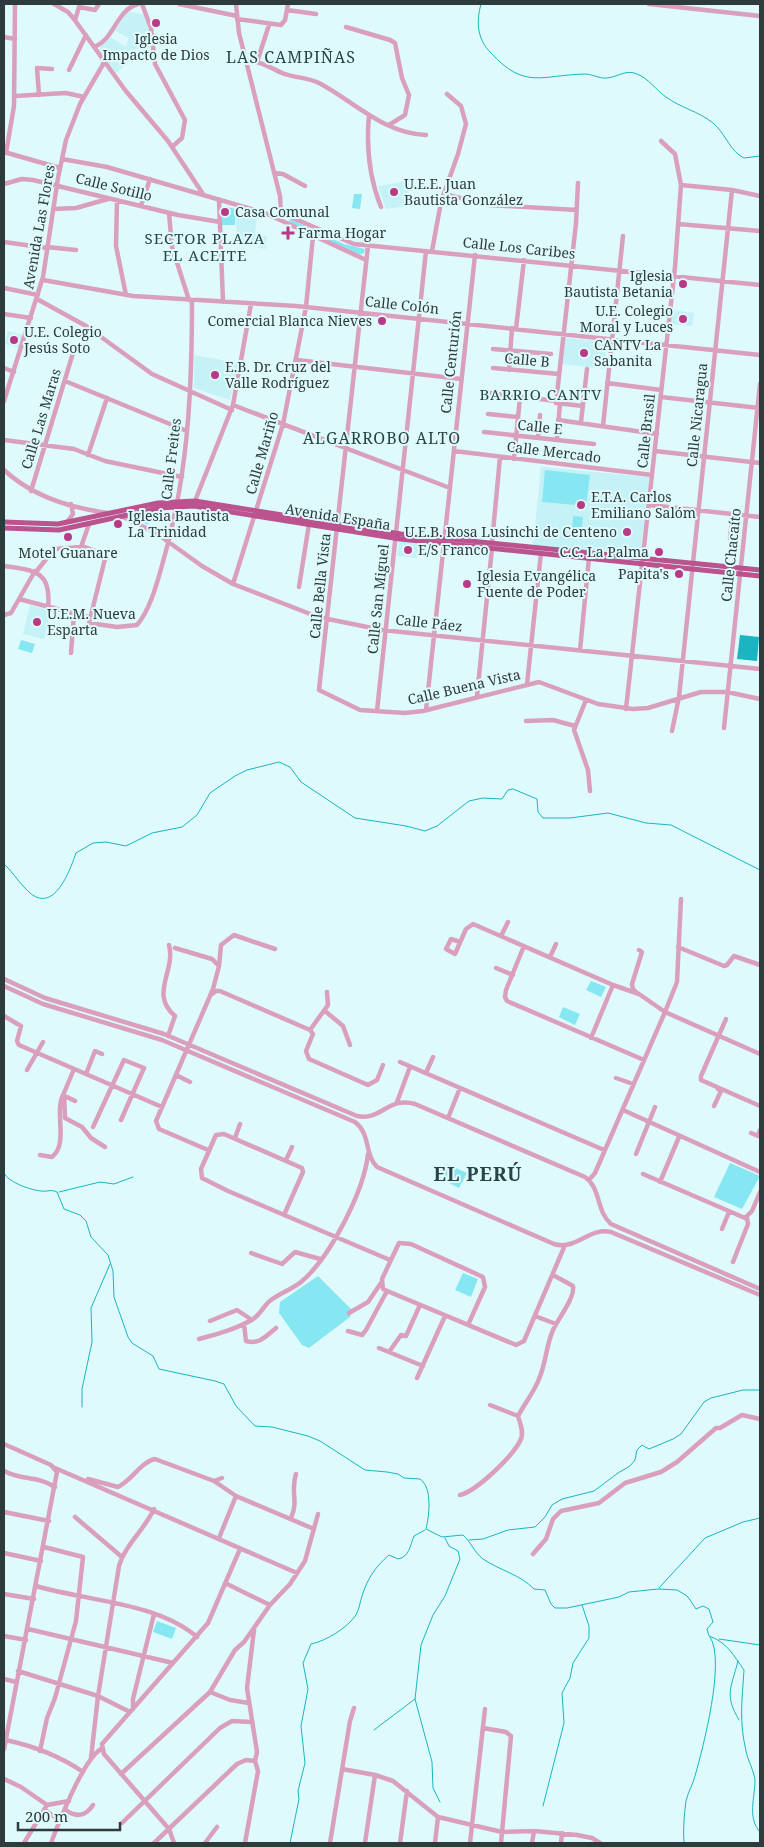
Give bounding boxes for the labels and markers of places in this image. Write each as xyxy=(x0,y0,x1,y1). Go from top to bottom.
marker: Iglesia Impacto de Dios xyxy=(150,17,162,29)
place label: Iglesia Impacto de Dios xyxy=(102,29,210,64)
place label: U.E.E. Juan Bautista González xyxy=(404,174,523,209)
marker: U.E.E. Juan Bautista González xyxy=(388,186,400,198)
place label: Casa Comunal xyxy=(235,202,330,221)
marker: Casa Comunal xyxy=(219,206,231,218)
place label: Farma Hogar xyxy=(298,223,387,242)
marker: Farma Hogar xyxy=(282,227,294,239)
place label: Iglesia Bautista Betania xyxy=(564,266,673,301)
marker: Iglesia Bautista Betania xyxy=(677,278,689,290)
place label: U.E. Colegio Moral y Luces xyxy=(580,301,673,336)
place label: Comercial Blanca Nieves xyxy=(207,311,372,330)
marker: U.E. Colegio Moral y Luces xyxy=(677,313,689,325)
marker: Comercial Blanca Nieves xyxy=(376,315,388,327)
place label: U.E. Colegio Jesús Soto xyxy=(23,322,102,357)
marker: U.E. Colegio Jesús Soto xyxy=(8,334,20,346)
place label: CANTV La Sabanita xyxy=(594,335,662,370)
marker: CANTV La Sabanita xyxy=(578,347,590,359)
place label: E.B. Dr. Cruz del Valle Rodríguez xyxy=(225,357,332,392)
marker: E.B. Dr. Cruz del Valle Rodríguez xyxy=(209,369,221,381)
place label: E.T.A. Carlos Emiliano Salóm xyxy=(591,487,696,522)
marker: E.T.A. Carlos Emiliano Salóm xyxy=(575,499,587,511)
place label: Iglesia Bautista La Trinidad xyxy=(128,506,229,541)
marker: Iglesia Bautista La Trinidad xyxy=(112,518,124,530)
place label: U.E.B. Rosa Lusinchi de Centeno xyxy=(404,522,617,541)
marker: U.E.B. Rosa Lusinchi de Centeno xyxy=(621,526,633,538)
marker: Motel Guanare xyxy=(62,531,74,543)
place label: E/S Franco xyxy=(418,540,488,559)
place label: C.C. La Palma xyxy=(559,542,649,561)
place label: Motel Guanare xyxy=(18,543,118,562)
marker: E/S Franco xyxy=(402,544,414,556)
marker: C.C. La Palma xyxy=(653,546,665,558)
place label: Papita's xyxy=(618,564,669,583)
place label: Iglesia Evangélica Fuente de Poder xyxy=(477,566,596,601)
marker: Papita's xyxy=(673,568,685,580)
marker: Iglesia Evangélica Fuente de Poder xyxy=(461,578,473,590)
place label: U.E.M. Nueva Esparta xyxy=(47,604,136,639)
marker: U.E.M. Nueva Esparta xyxy=(31,616,43,628)

